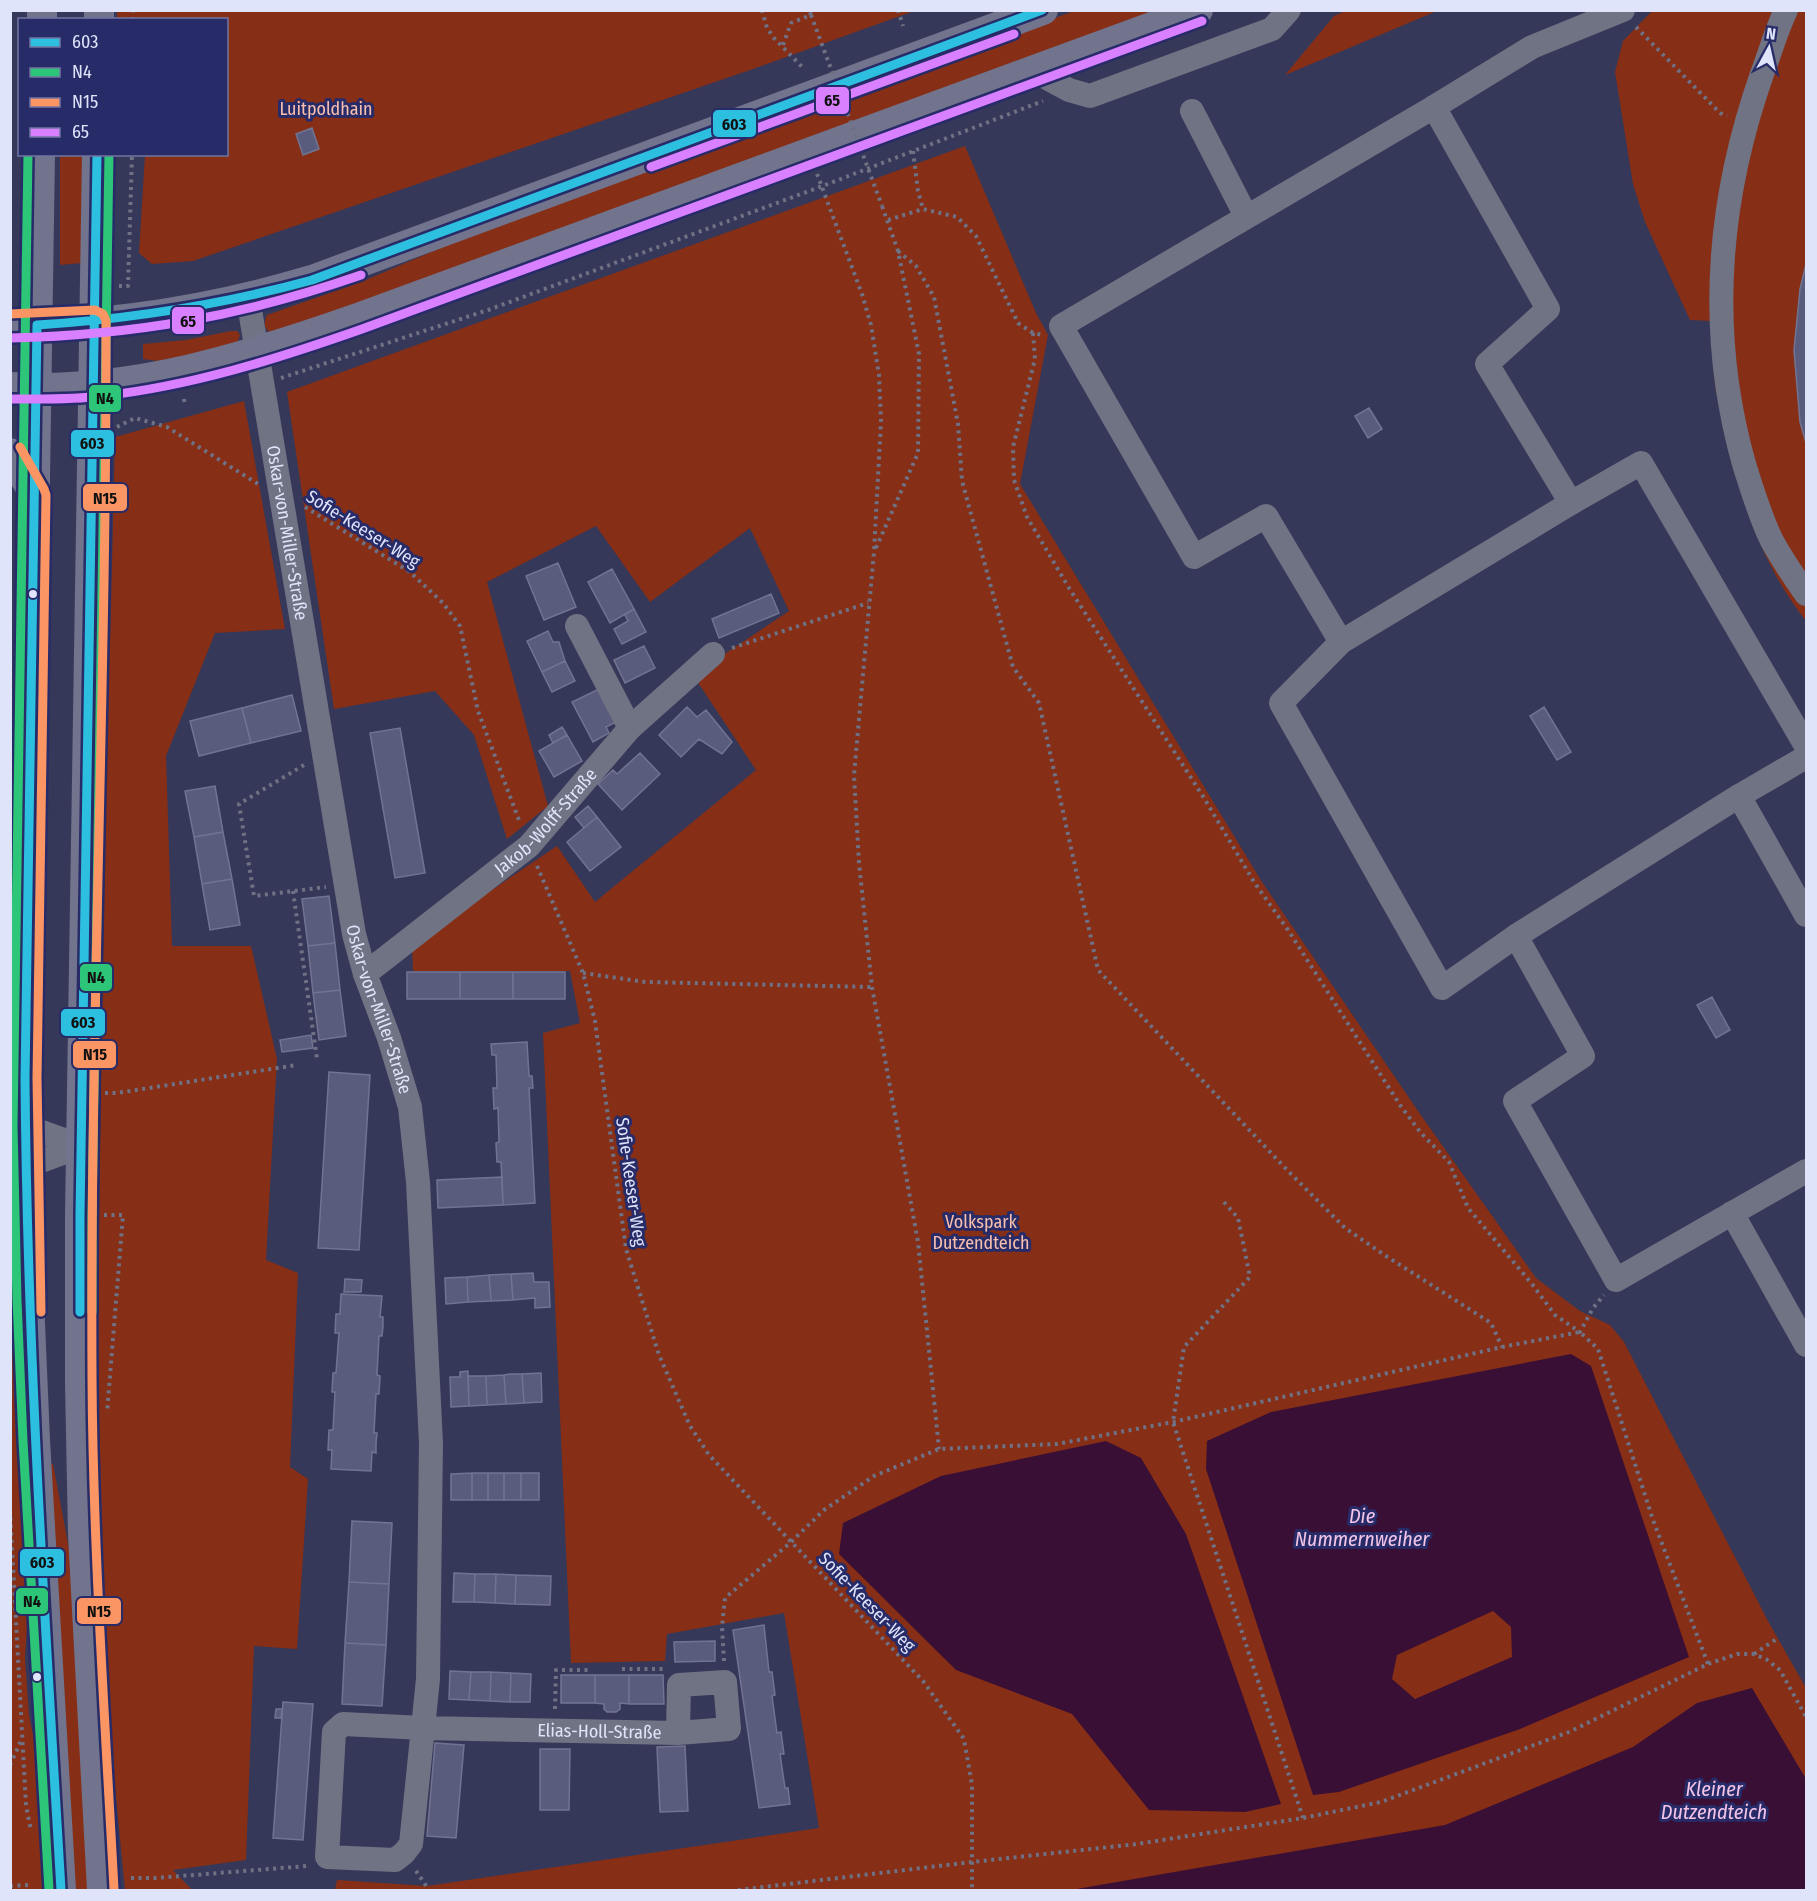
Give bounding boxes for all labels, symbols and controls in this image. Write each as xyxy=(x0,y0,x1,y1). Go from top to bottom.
legend xyxy=(18,18,228,156)
north arrow xyxy=(1739,18,1799,78)
text: N xyxy=(1765,24,1777,44)
text: 603 xyxy=(72,31,98,53)
text: N4 xyxy=(72,61,92,83)
line badge: 65 xyxy=(815,86,850,115)
text: N15 xyxy=(72,91,98,113)
text: 65 xyxy=(824,91,840,110)
park label: Luitpoldhain xyxy=(279,98,373,120)
line badge: 603 xyxy=(712,109,757,138)
text: 603 xyxy=(722,115,747,134)
text: 65 xyxy=(72,121,89,143)
line badge: 65 xyxy=(171,306,205,335)
text: 65 xyxy=(180,312,196,331)
line badge: N4 xyxy=(88,384,122,413)
text: N4 xyxy=(96,389,114,408)
line badge: 603 xyxy=(70,429,115,458)
text: 603 xyxy=(80,434,105,453)
street label: Oskar-von-Miller-Straße xyxy=(262,444,313,622)
line badge: N15 xyxy=(82,483,128,512)
street label: Sofie-Keeser-Weg xyxy=(302,485,424,573)
text: N15 xyxy=(93,489,117,508)
unlabelled marker xyxy=(27,588,39,600)
street label: Jakob-Wolff-Straße xyxy=(490,764,602,880)
street label: Oskar-von-Miller-Straße xyxy=(342,923,416,1097)
line badge: N4 xyxy=(79,963,113,992)
text: N4 xyxy=(87,968,105,987)
line badge: 603 xyxy=(60,1008,106,1037)
text: 603 xyxy=(71,1013,96,1032)
line badge: N15 xyxy=(72,1040,117,1069)
text: N15 xyxy=(83,1045,107,1064)
street label: Sofie-Keeser-Weg xyxy=(611,1116,651,1248)
park label: Volkspark Dutzendteich xyxy=(932,1211,1030,1254)
water label: Die Nummernweiher xyxy=(1295,1504,1430,1551)
line badge: 603 xyxy=(19,1548,65,1577)
street label: Sofie-Keeser-Weg xyxy=(814,1548,920,1657)
text: 603 xyxy=(30,1553,55,1572)
line badge: N4 xyxy=(15,1587,49,1615)
text: N4 xyxy=(23,1592,41,1611)
line badge: N15 xyxy=(76,1597,122,1625)
text: N15 xyxy=(87,1602,111,1621)
unlabelled marker xyxy=(31,1671,43,1683)
street label: Elias-Holl-Straße xyxy=(537,1719,662,1744)
water label: Kleiner Dutzendteich xyxy=(1661,1777,1767,1824)

